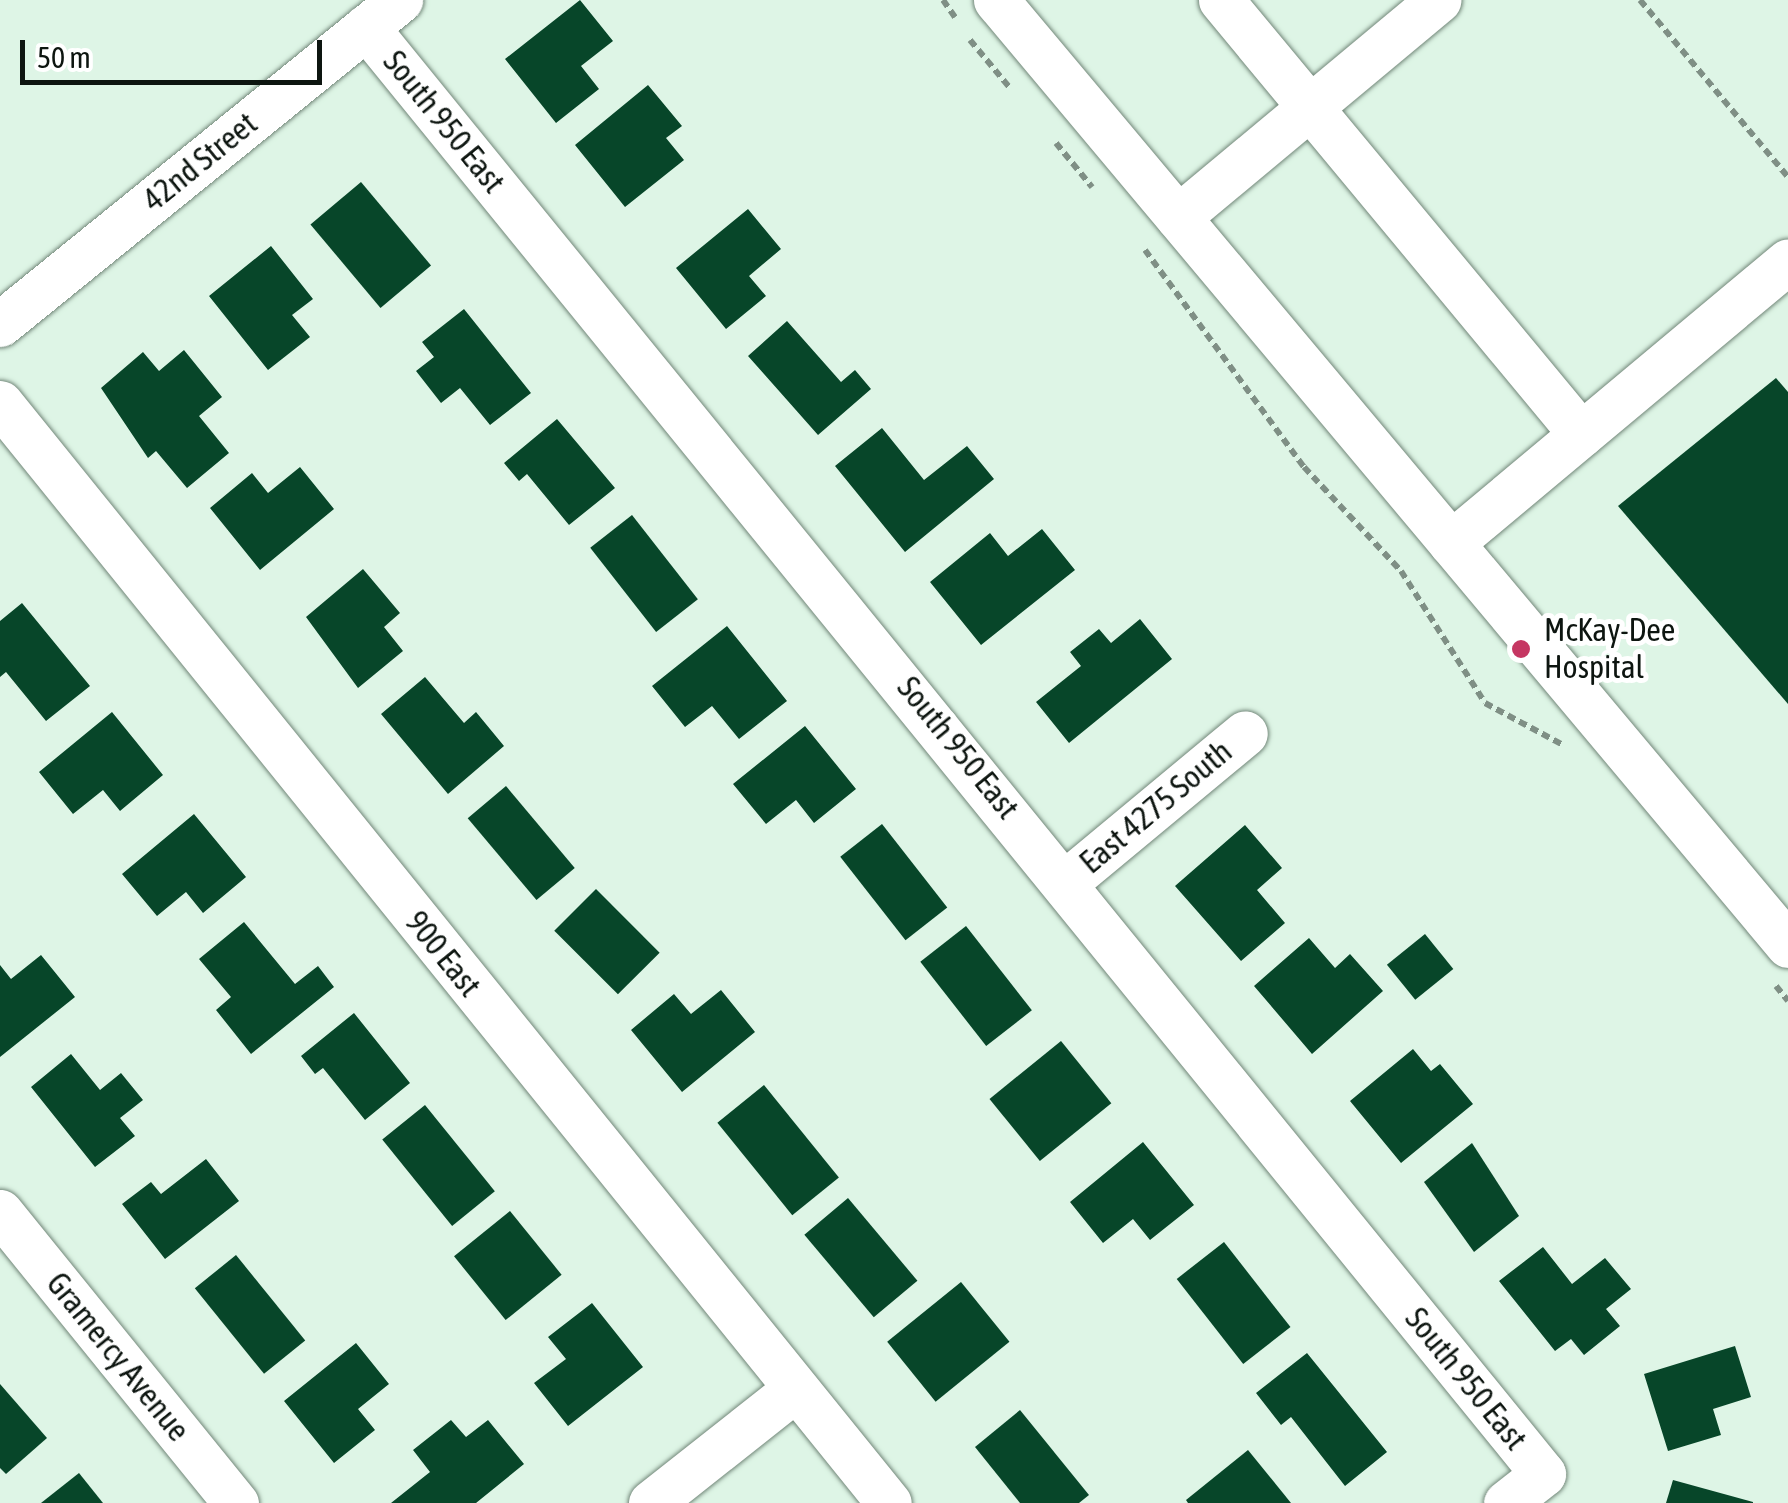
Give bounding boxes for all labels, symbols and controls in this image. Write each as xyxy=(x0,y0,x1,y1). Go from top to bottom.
scale bar xyxy=(25,20,328,82)
text: 50 m xyxy=(37,40,91,74)
street label: South 950 East xyxy=(375,43,513,201)
street label: 42nd Street xyxy=(135,104,265,220)
place label: McKay-Dee Hospital xyxy=(1544,612,1675,687)
marker: McKay-Dee Hospital xyxy=(1508,636,1534,662)
street label: South 950 East xyxy=(889,669,1027,827)
street label: East 4275 South xyxy=(1072,732,1240,882)
street label: 900 East xyxy=(397,904,489,1004)
street label: Gramercy Avenue xyxy=(38,1265,198,1449)
street label: South 950 East xyxy=(1397,1300,1535,1458)

